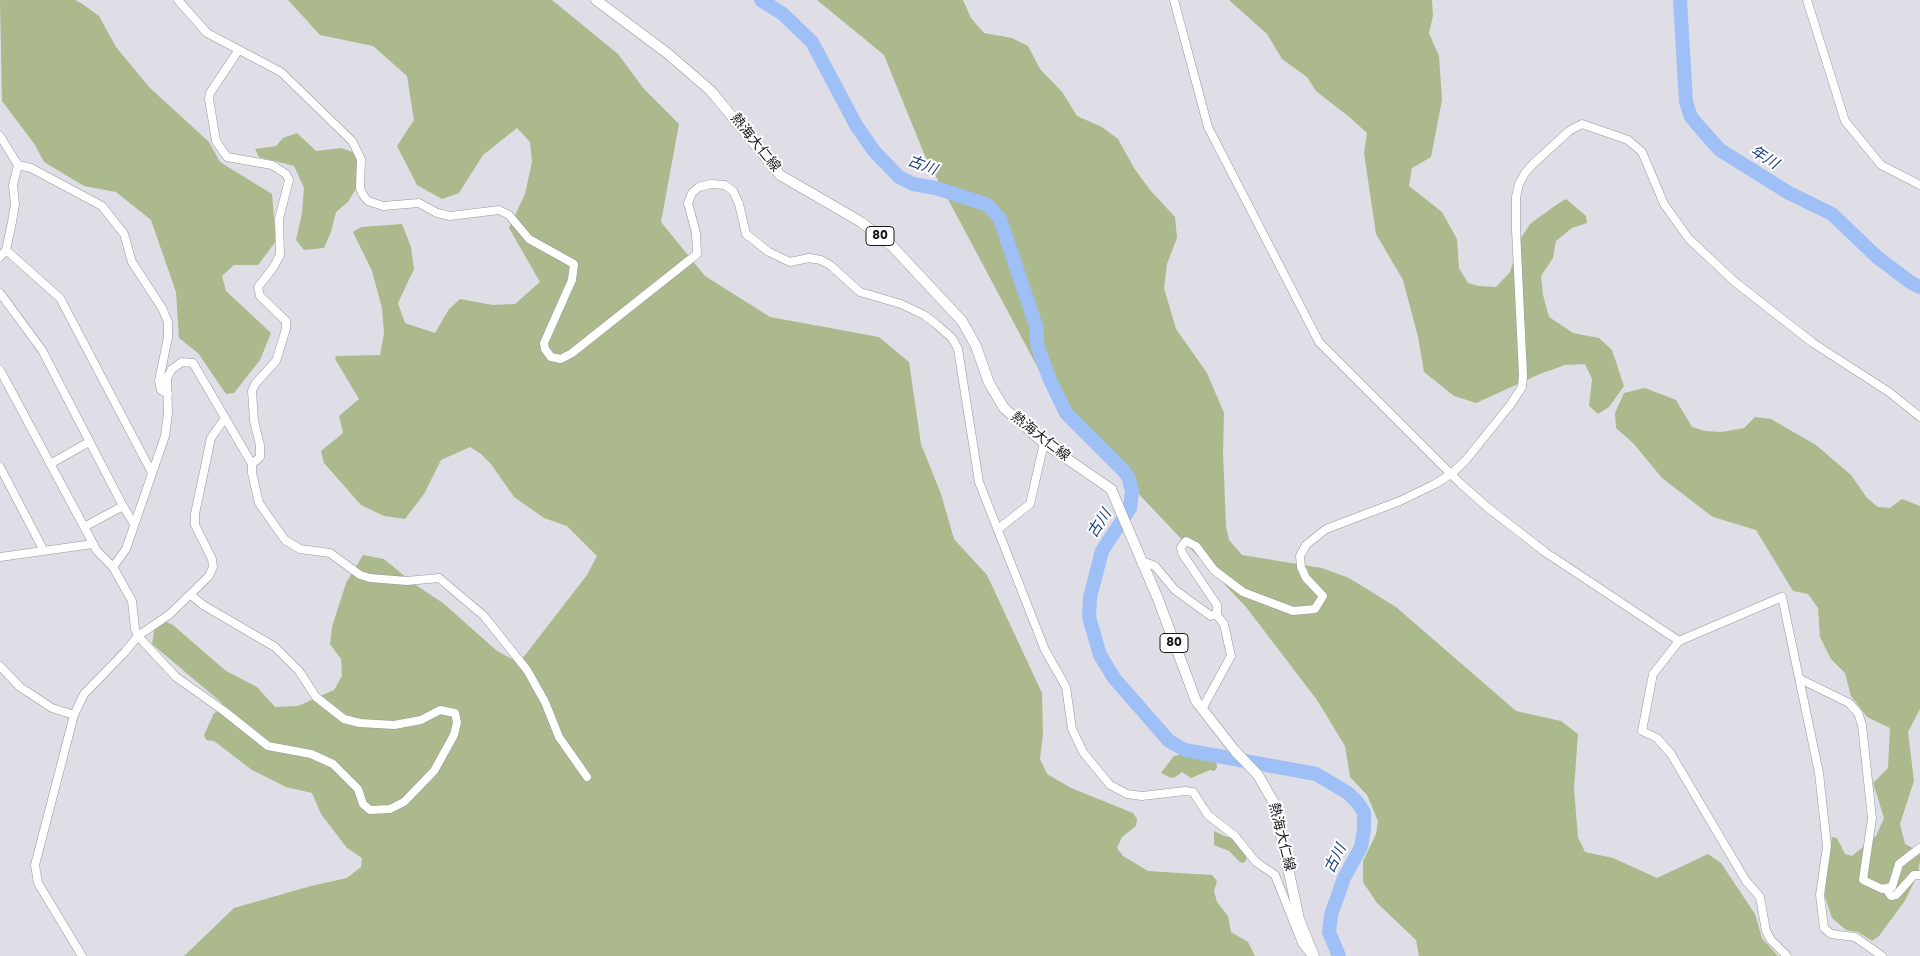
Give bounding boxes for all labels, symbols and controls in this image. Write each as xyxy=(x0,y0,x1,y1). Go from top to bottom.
street label: 熱海大仁線 xyxy=(726,111,784,175)
water label: 年川 xyxy=(1747,142,1781,174)
water label: 古川 xyxy=(905,152,939,180)
road number: 80 xyxy=(866,227,894,246)
street label: 熱海大仁線 xyxy=(1007,409,1073,465)
water label: 古川 xyxy=(1084,507,1116,541)
road number: 80 xyxy=(1160,634,1188,652)
street label: 熱海大仁線 xyxy=(1264,801,1298,873)
water label: 古川 xyxy=(1321,842,1351,876)

